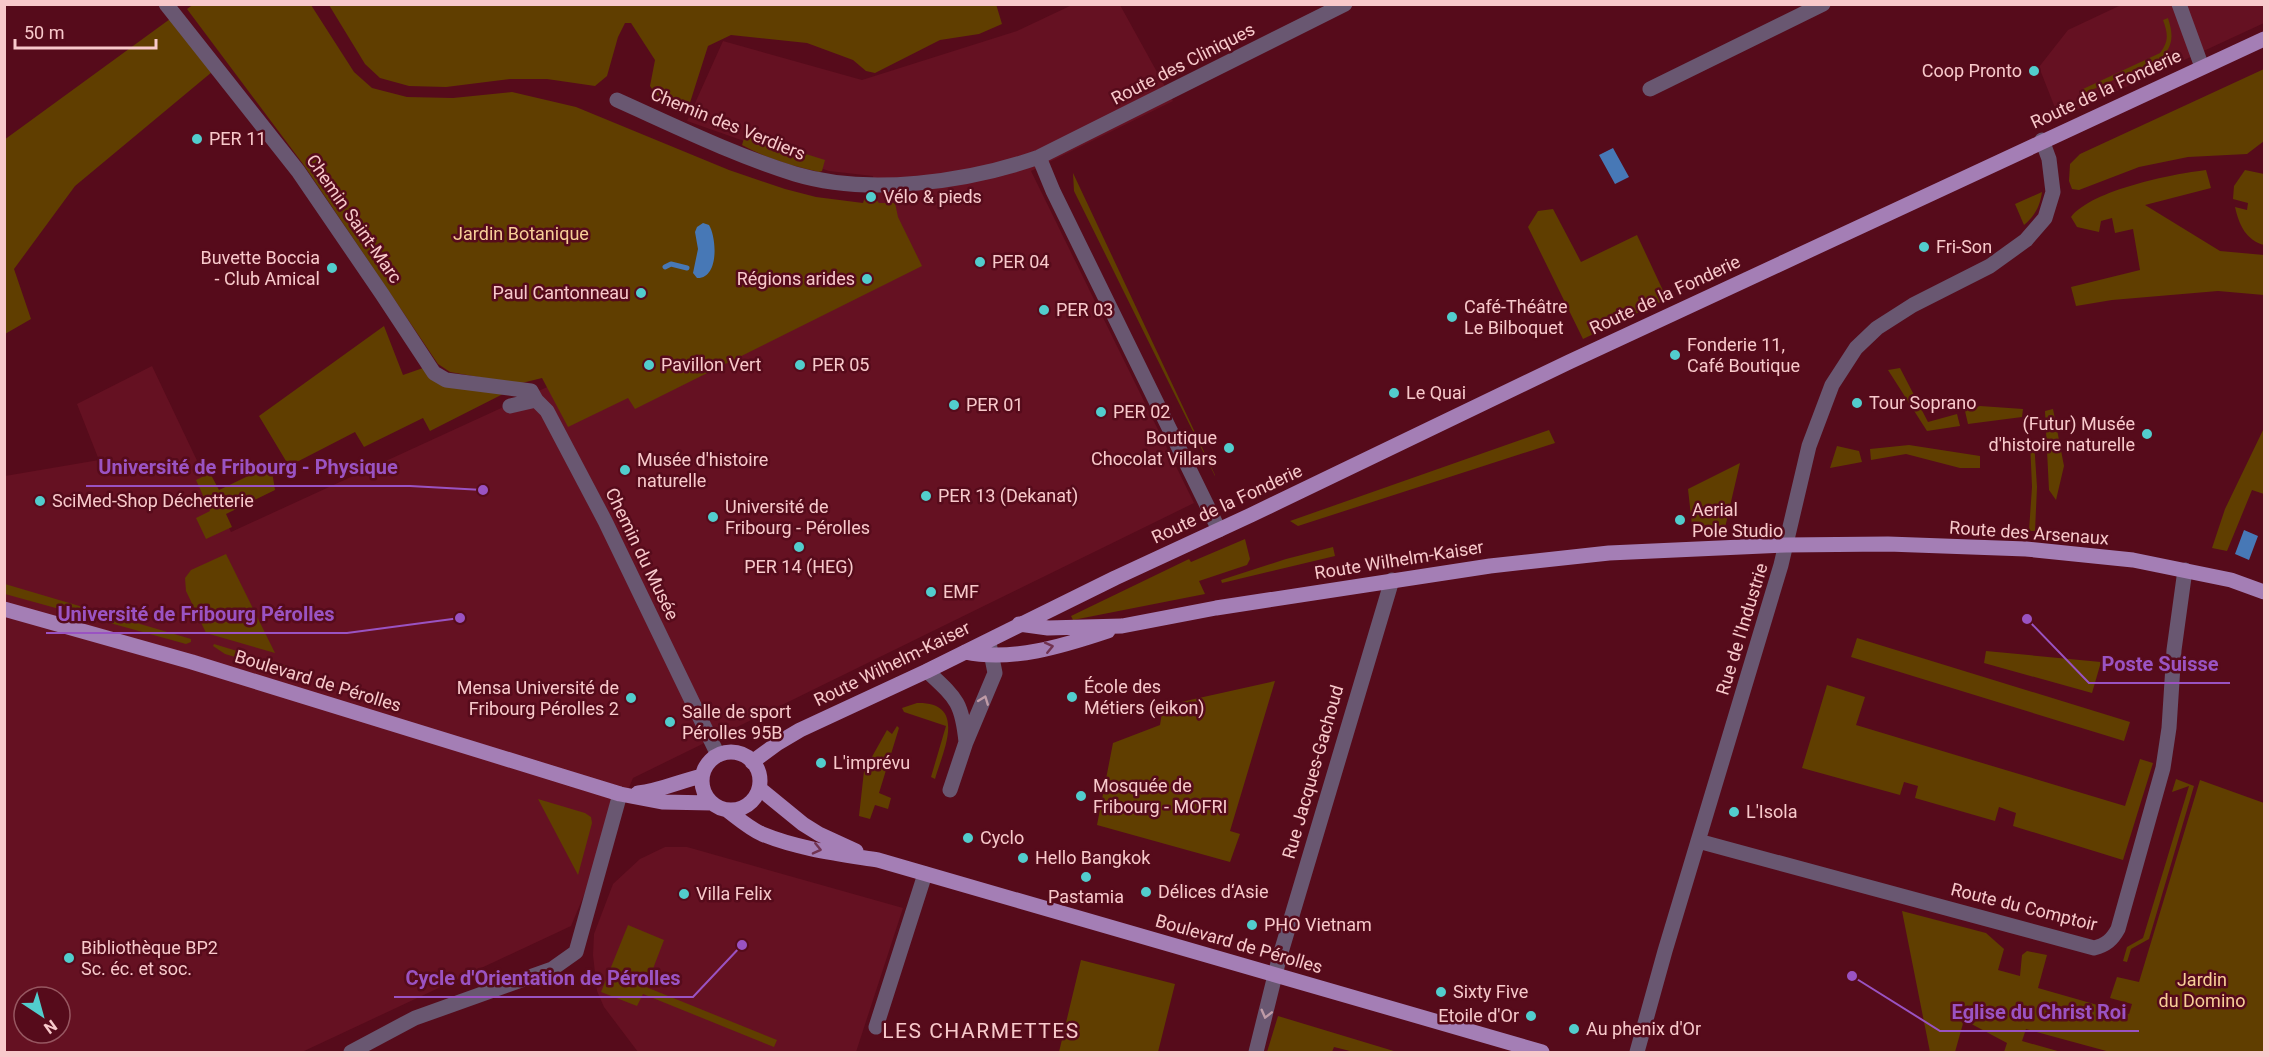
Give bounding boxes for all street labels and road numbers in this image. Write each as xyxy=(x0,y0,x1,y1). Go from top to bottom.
street label: Route des Cliniques xyxy=(1107,18,1258,109)
street label: Route de la Fonderie xyxy=(2027,44,2184,133)
street label: Chemin des Verdiers xyxy=(648,83,809,164)
street label: Chemin Saint-Marc xyxy=(302,150,407,287)
street label: Route de la Fonderie xyxy=(1586,250,1743,339)
street label: Route de la Fonderie xyxy=(1148,459,1305,548)
street label: Chemin du Musée xyxy=(601,484,684,623)
street label: Route des Arsenaux xyxy=(1949,516,2110,549)
street label: Route Wilhelm-Kaiser xyxy=(1313,536,1485,583)
street label: Rue de l'Industrie xyxy=(1711,560,1772,697)
street label: Route Wilhelm-Kaiser xyxy=(810,617,973,710)
street label: Boulevard de Pérolles xyxy=(232,645,404,716)
street label: Rue Jacques-Gachoud xyxy=(1278,683,1347,861)
street label: Route du Comptoir xyxy=(1949,878,2099,935)
street label: Boulevard de Pérolles xyxy=(1153,910,1325,977)

